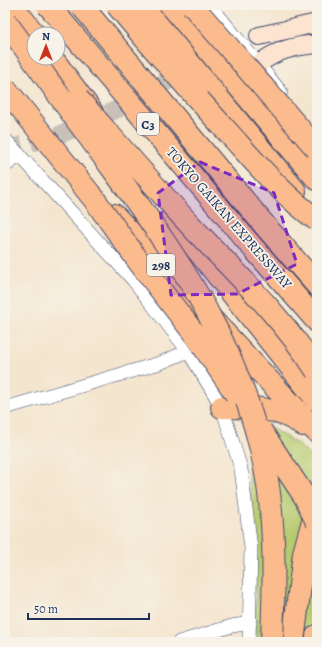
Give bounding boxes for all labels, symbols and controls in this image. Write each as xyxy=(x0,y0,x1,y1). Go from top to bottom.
north arrow xyxy=(26,26,66,66)
text: N xyxy=(42,29,50,44)
road number: C3 xyxy=(137,113,159,135)
street label: TOKYO GAIKAN EXPRESSWAY xyxy=(162,143,296,293)
road number: 298 xyxy=(147,254,175,276)
scale bar xyxy=(28,595,149,621)
text: 50 m xyxy=(34,601,58,617)

